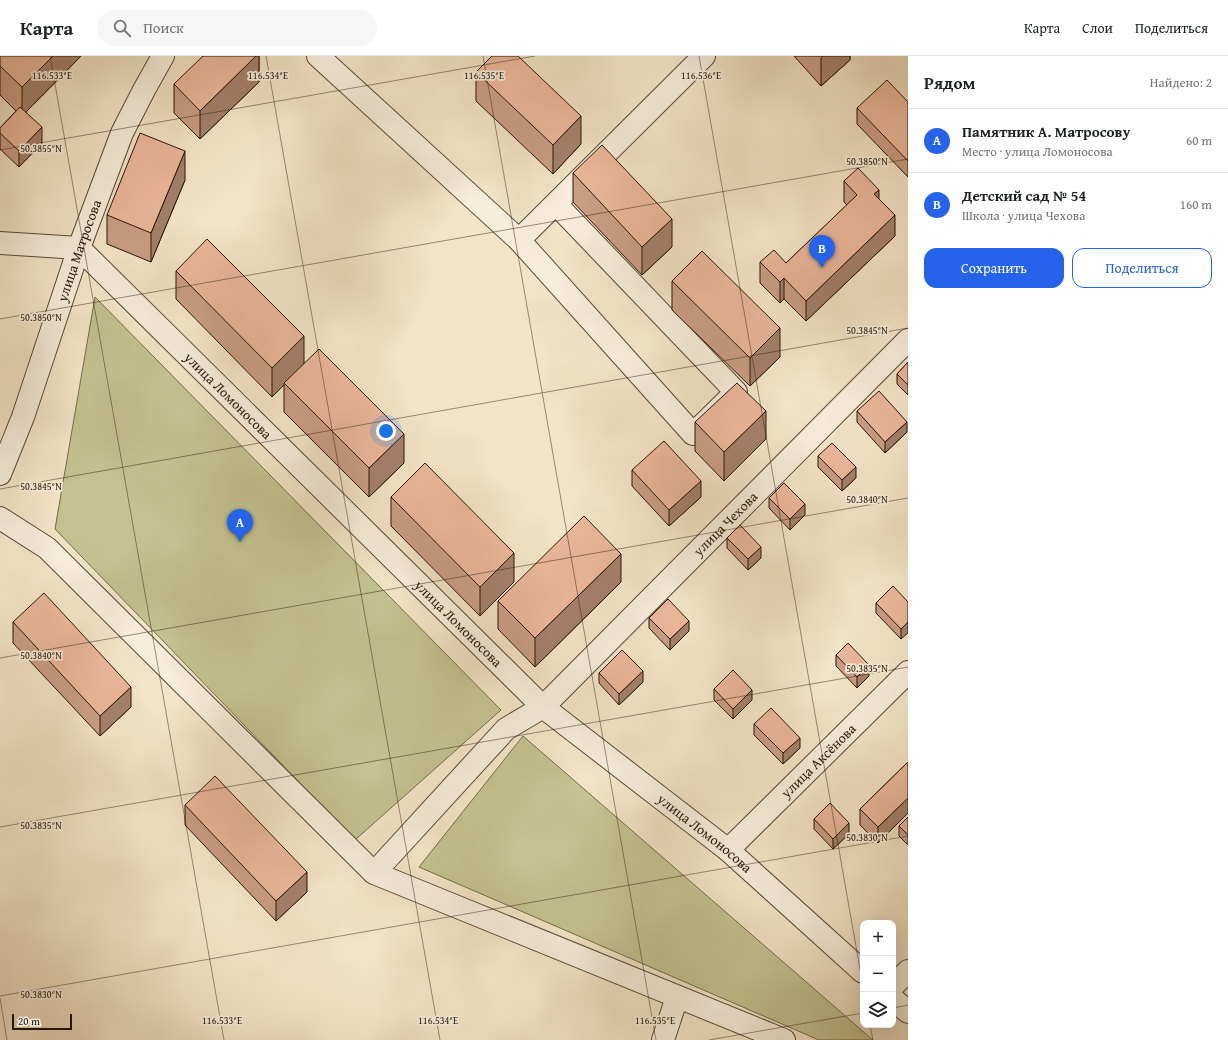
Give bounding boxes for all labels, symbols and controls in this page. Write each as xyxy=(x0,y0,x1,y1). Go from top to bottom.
search box xyxy=(97,10,377,46)
text: Карта xyxy=(20,14,73,42)
icon: search xyxy=(111,17,133,39)
text: Поиск xyxy=(143,17,184,38)
text: Карта xyxy=(1024,18,1060,38)
text: Слои xyxy=(1082,18,1113,38)
text: Поделиться xyxy=(1135,18,1208,38)
text: 116.533°E xyxy=(32,68,72,83)
text: 116.534°E xyxy=(248,68,288,83)
text: 116.535°E xyxy=(464,68,504,83)
text: 116.536°E xyxy=(681,68,721,83)
text: Рядом xyxy=(924,70,975,95)
text: Найдено: 2 xyxy=(1150,73,1212,92)
text: Памятник А. Матросову xyxy=(962,121,1130,142)
text: A xyxy=(933,131,941,150)
text: 60 m xyxy=(1186,131,1212,150)
text: 50.3855°N xyxy=(20,141,62,156)
text: Место · улица Ломоносова xyxy=(962,142,1113,161)
text: 50.3850°N xyxy=(846,154,888,169)
text: Детский сад № 54 xyxy=(962,185,1086,206)
text: B xyxy=(933,195,941,214)
text: 160 m xyxy=(1180,195,1212,214)
street label: улица Матросова xyxy=(52,196,106,305)
text: Школа · улица Чехова xyxy=(962,206,1085,225)
pin: B xyxy=(809,235,835,268)
button: Сохранить xyxy=(924,248,1064,288)
button: Поделиться xyxy=(1072,248,1212,288)
text: 50.3850°N xyxy=(20,310,62,325)
text: 50.3845°N xyxy=(846,323,888,338)
street label: улица Ломоносова xyxy=(179,347,277,444)
your location xyxy=(376,421,396,441)
text: 50.3845°N xyxy=(20,479,62,494)
street label: улица Чехова xyxy=(688,487,762,561)
text: 50.3840°N xyxy=(846,492,888,507)
pin: A xyxy=(227,509,253,542)
street label: улица Ломоносова xyxy=(409,575,507,672)
text: 50.3840°N xyxy=(20,648,62,663)
text: 50.3835°N xyxy=(846,661,888,676)
street label: улица Аксёнова xyxy=(776,719,861,803)
street label: улица Ломоносова xyxy=(652,788,757,877)
text: 50.3835°N xyxy=(20,818,62,833)
text: 50.3830°N xyxy=(846,830,888,845)
map controls xyxy=(860,920,896,1028)
button: + xyxy=(860,920,896,956)
button: − xyxy=(860,956,896,992)
text: 50.3830°N xyxy=(20,987,62,1002)
button: layers xyxy=(860,992,896,1028)
scale bar xyxy=(12,1012,72,1031)
text: 20 m xyxy=(18,1013,40,1029)
text: 116.533°E xyxy=(202,1013,242,1028)
text: 116.534°E xyxy=(418,1013,458,1028)
text: 116.535°E xyxy=(635,1013,675,1028)

